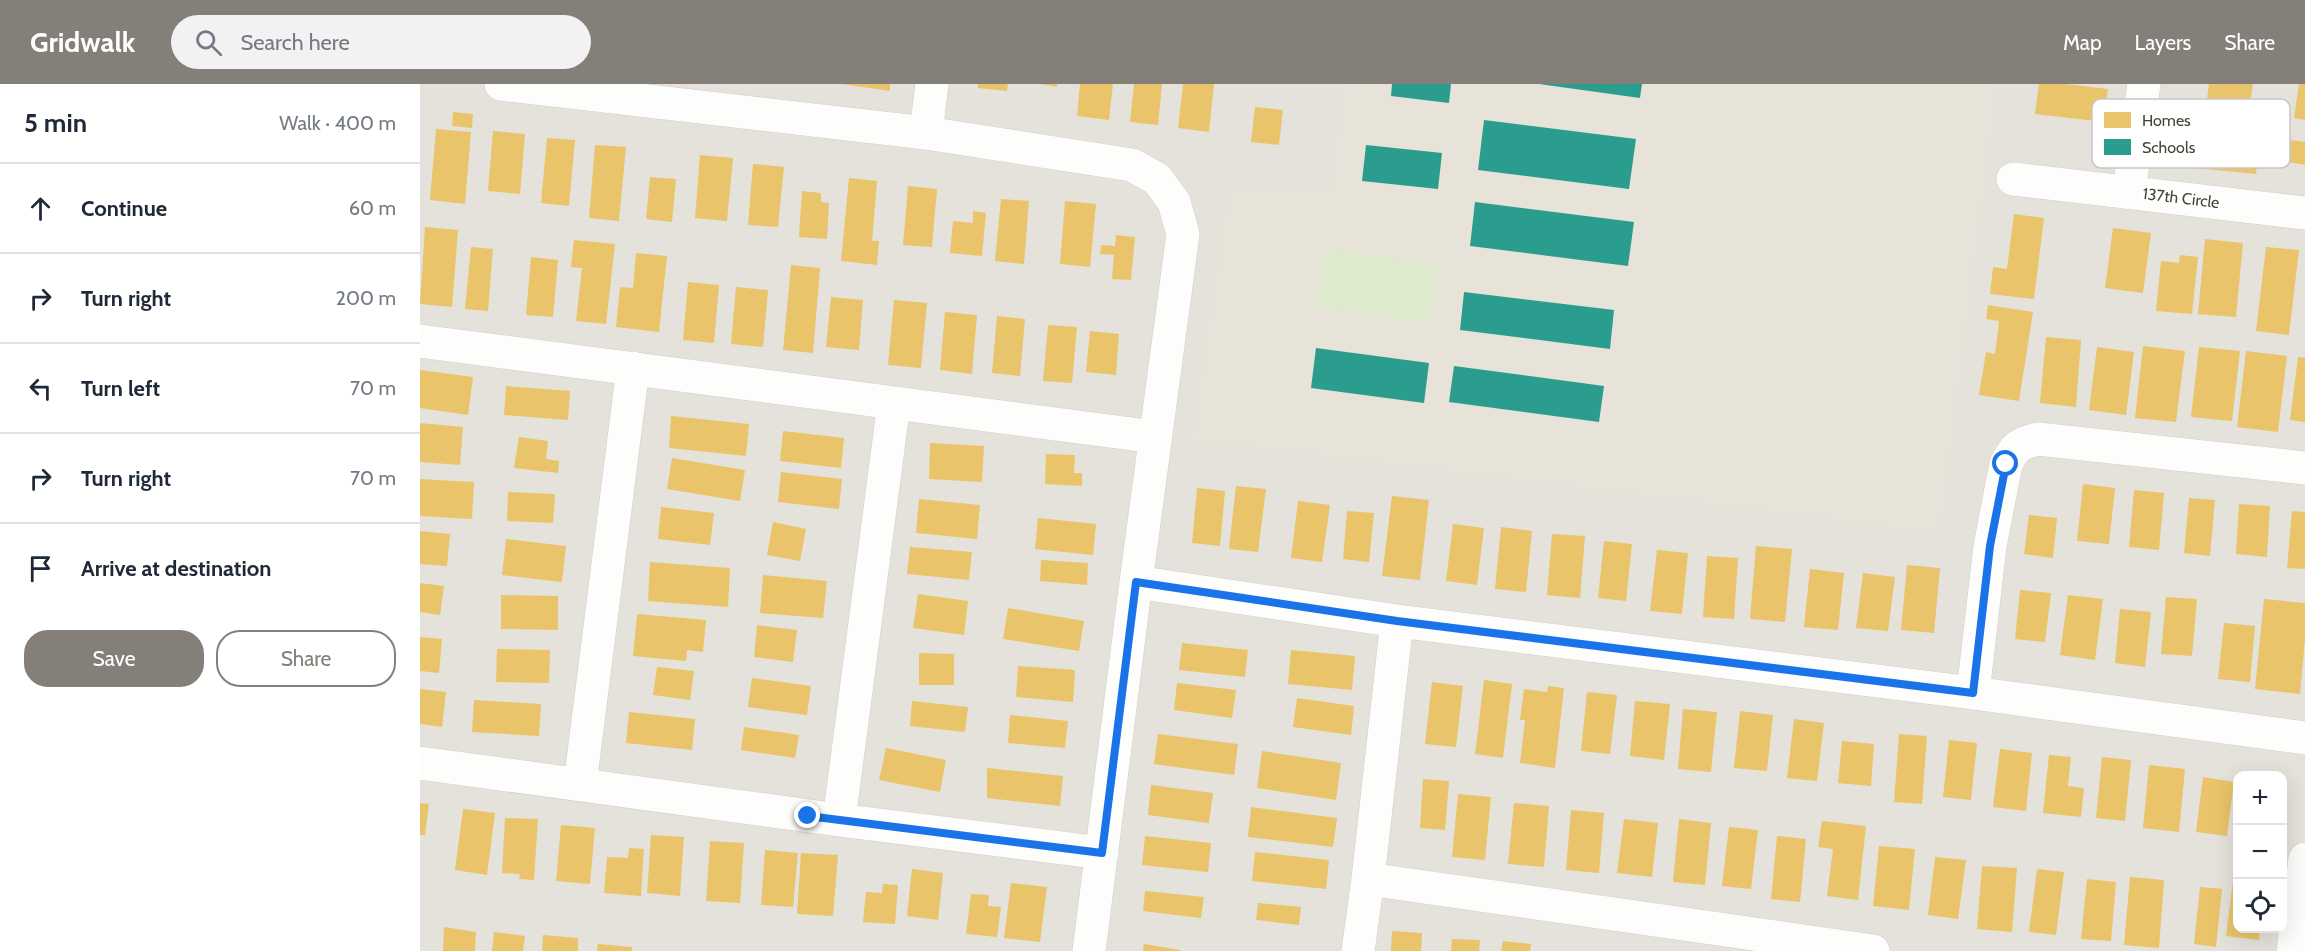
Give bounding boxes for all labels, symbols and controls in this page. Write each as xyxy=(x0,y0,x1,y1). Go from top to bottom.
search box xyxy=(171,15,591,69)
text: Gridwalk xyxy=(30,25,135,59)
icon: search xyxy=(192,26,225,59)
text: Search here xyxy=(240,29,350,56)
text: Map xyxy=(2063,30,2102,55)
text: Layers xyxy=(2135,30,2191,55)
text: Share xyxy=(2224,30,2275,55)
legend xyxy=(2092,99,2290,168)
text: 5 min xyxy=(24,107,87,139)
text: Walk · 400 m xyxy=(279,111,396,135)
text: Homes xyxy=(2142,111,2191,130)
text: Schools xyxy=(2142,138,2196,157)
street label: 137th Circle xyxy=(2141,184,2221,212)
icon: ahead xyxy=(24,192,57,225)
text: Continue xyxy=(81,195,167,222)
text: 60 m xyxy=(349,196,396,220)
icon: right xyxy=(24,282,57,315)
text: Turn right xyxy=(81,285,171,312)
text: 200 m xyxy=(336,286,396,310)
icon: left xyxy=(24,372,57,405)
text: Turn left xyxy=(81,375,160,402)
text: 70 m xyxy=(350,376,396,400)
route start xyxy=(1992,450,2018,476)
icon: right xyxy=(24,462,57,495)
text: Turn right xyxy=(81,465,171,492)
text: 70 m xyxy=(350,466,396,490)
icon: arrive xyxy=(24,552,57,585)
text: Arrive at destination xyxy=(81,555,271,582)
button: Save xyxy=(24,630,204,687)
button: Share xyxy=(216,630,396,687)
map controls xyxy=(2233,771,2287,933)
button: + xyxy=(2233,771,2287,825)
route end xyxy=(794,802,820,828)
button: − xyxy=(2233,825,2287,879)
button: locate xyxy=(2233,879,2287,933)

